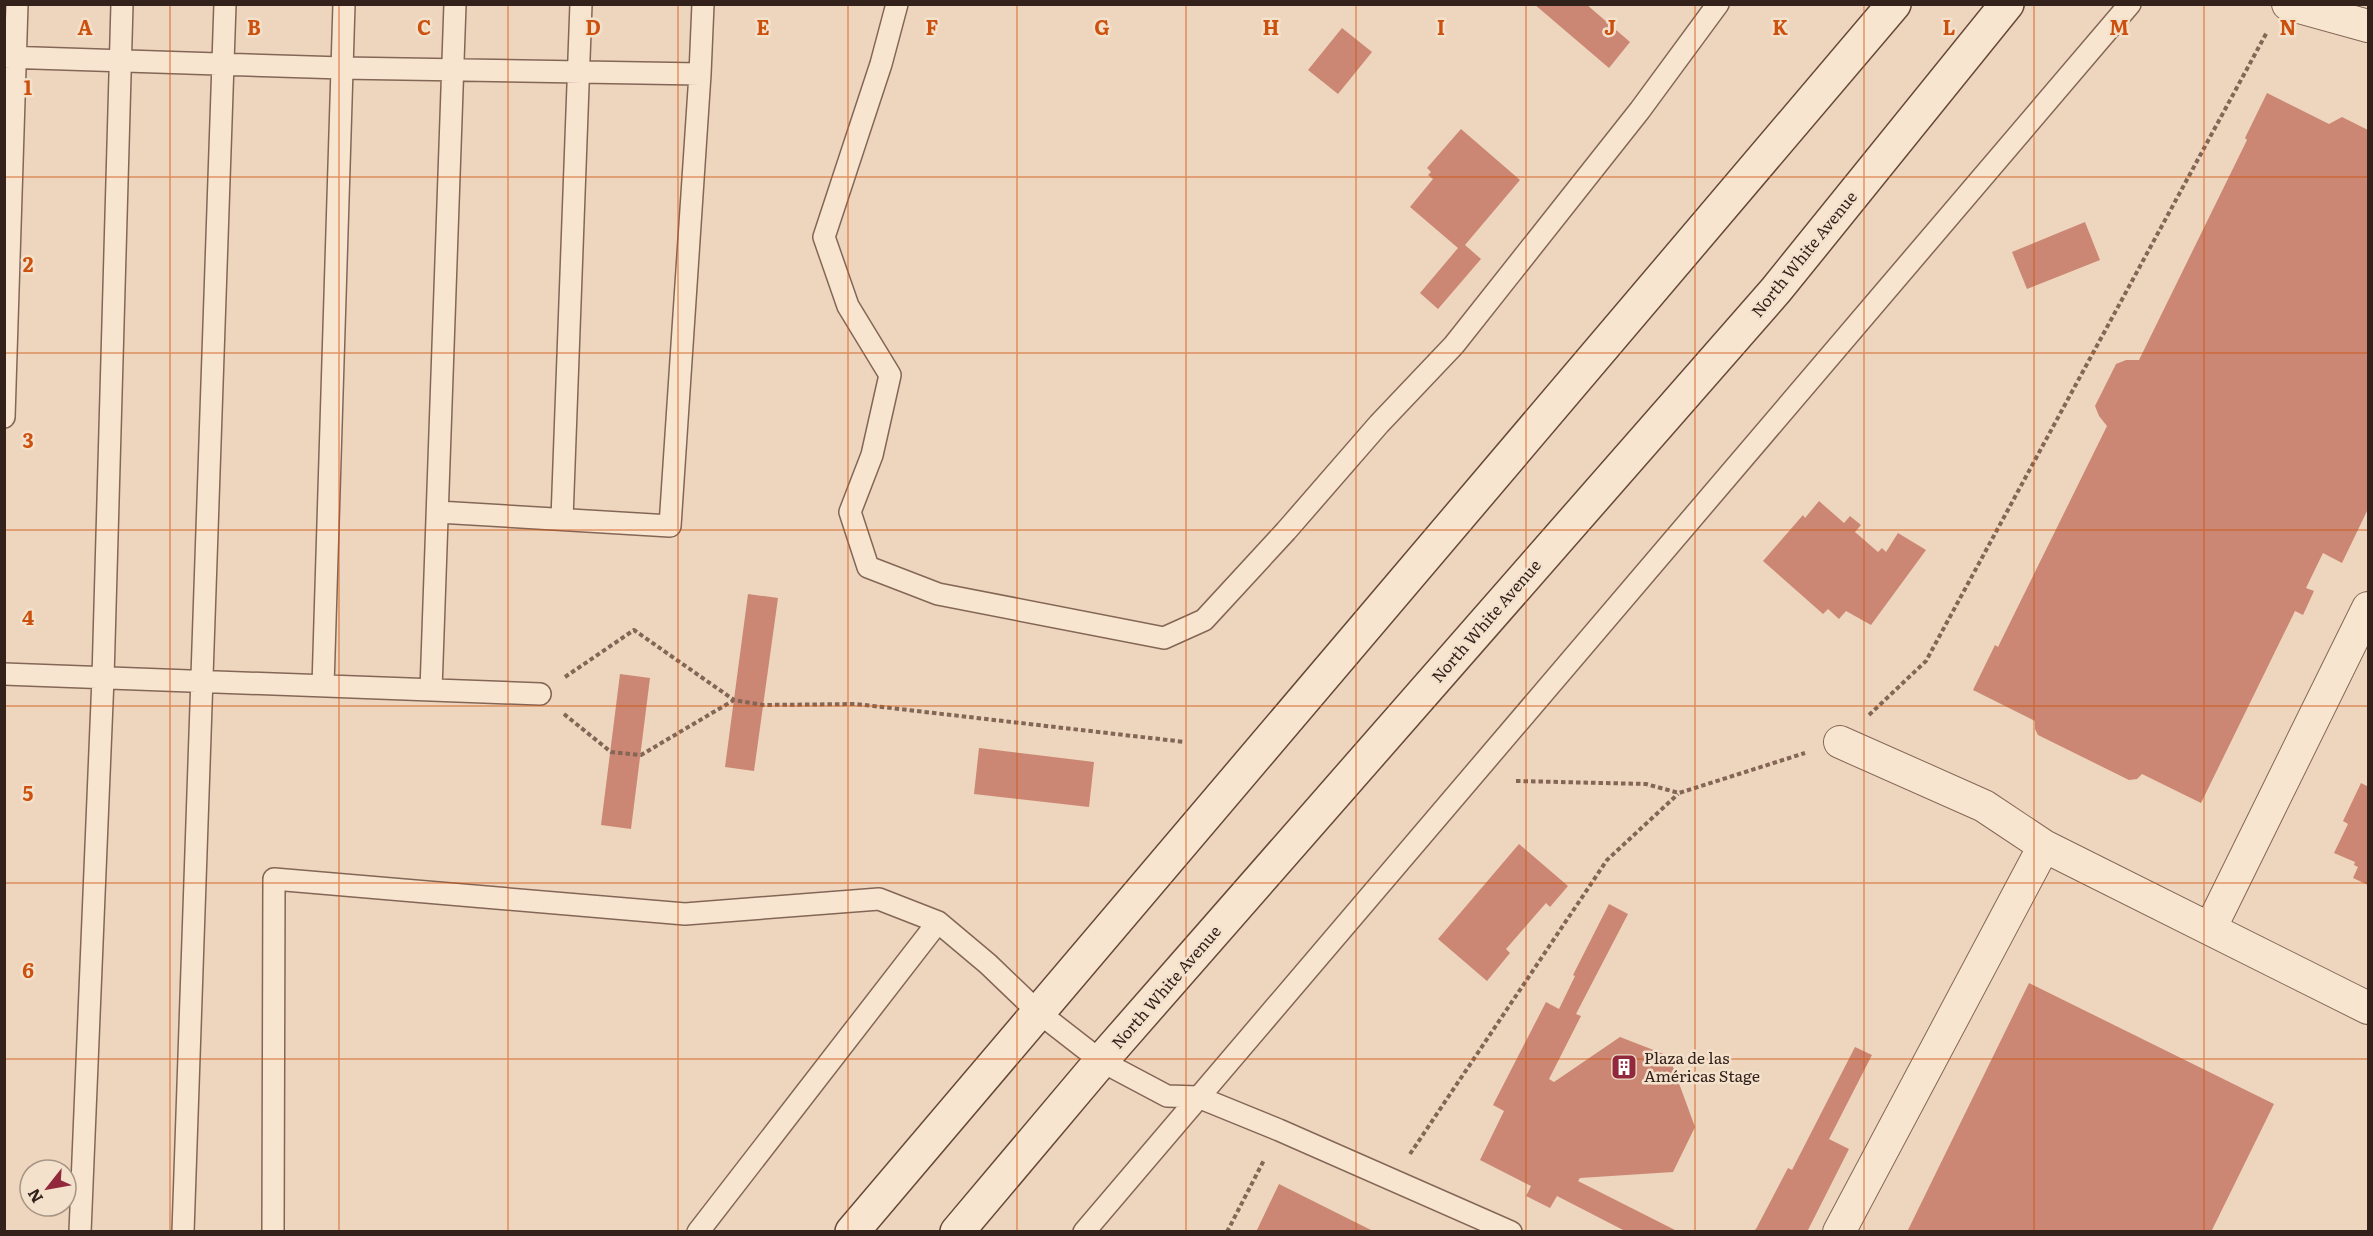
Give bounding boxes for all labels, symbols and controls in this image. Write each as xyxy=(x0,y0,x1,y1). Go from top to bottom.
text: A xyxy=(77,11,93,41)
text: B xyxy=(247,11,261,41)
text: C xyxy=(417,11,431,41)
text: D xyxy=(585,11,601,41)
text: E xyxy=(756,11,770,41)
text: F xyxy=(926,11,939,41)
text: G xyxy=(1094,11,1110,41)
text: H xyxy=(1263,11,1279,41)
text: I xyxy=(1437,11,1445,41)
text: J xyxy=(1604,11,1616,41)
text: K xyxy=(1772,11,1788,41)
text: L xyxy=(1943,11,1956,41)
text: M xyxy=(2109,11,2129,41)
text: N xyxy=(2280,11,2296,41)
text: 1 xyxy=(24,71,32,101)
street label: North White Avenue xyxy=(1745,185,1862,322)
text: 2 xyxy=(23,248,34,278)
text: 3 xyxy=(22,424,34,454)
street label: North White Avenue xyxy=(1425,553,1546,687)
text: 4 xyxy=(22,601,34,631)
text: 5 xyxy=(23,777,34,807)
street label: North White Avenue xyxy=(1105,919,1226,1053)
text: 6 xyxy=(22,954,34,984)
place label: Plaza de las Américas Stage xyxy=(1644,1045,1760,1087)
building icon: Plaza de las Américas Stage xyxy=(1609,1052,1639,1082)
north arrow xyxy=(18,1158,78,1218)
text: N xyxy=(21,1184,48,1208)

